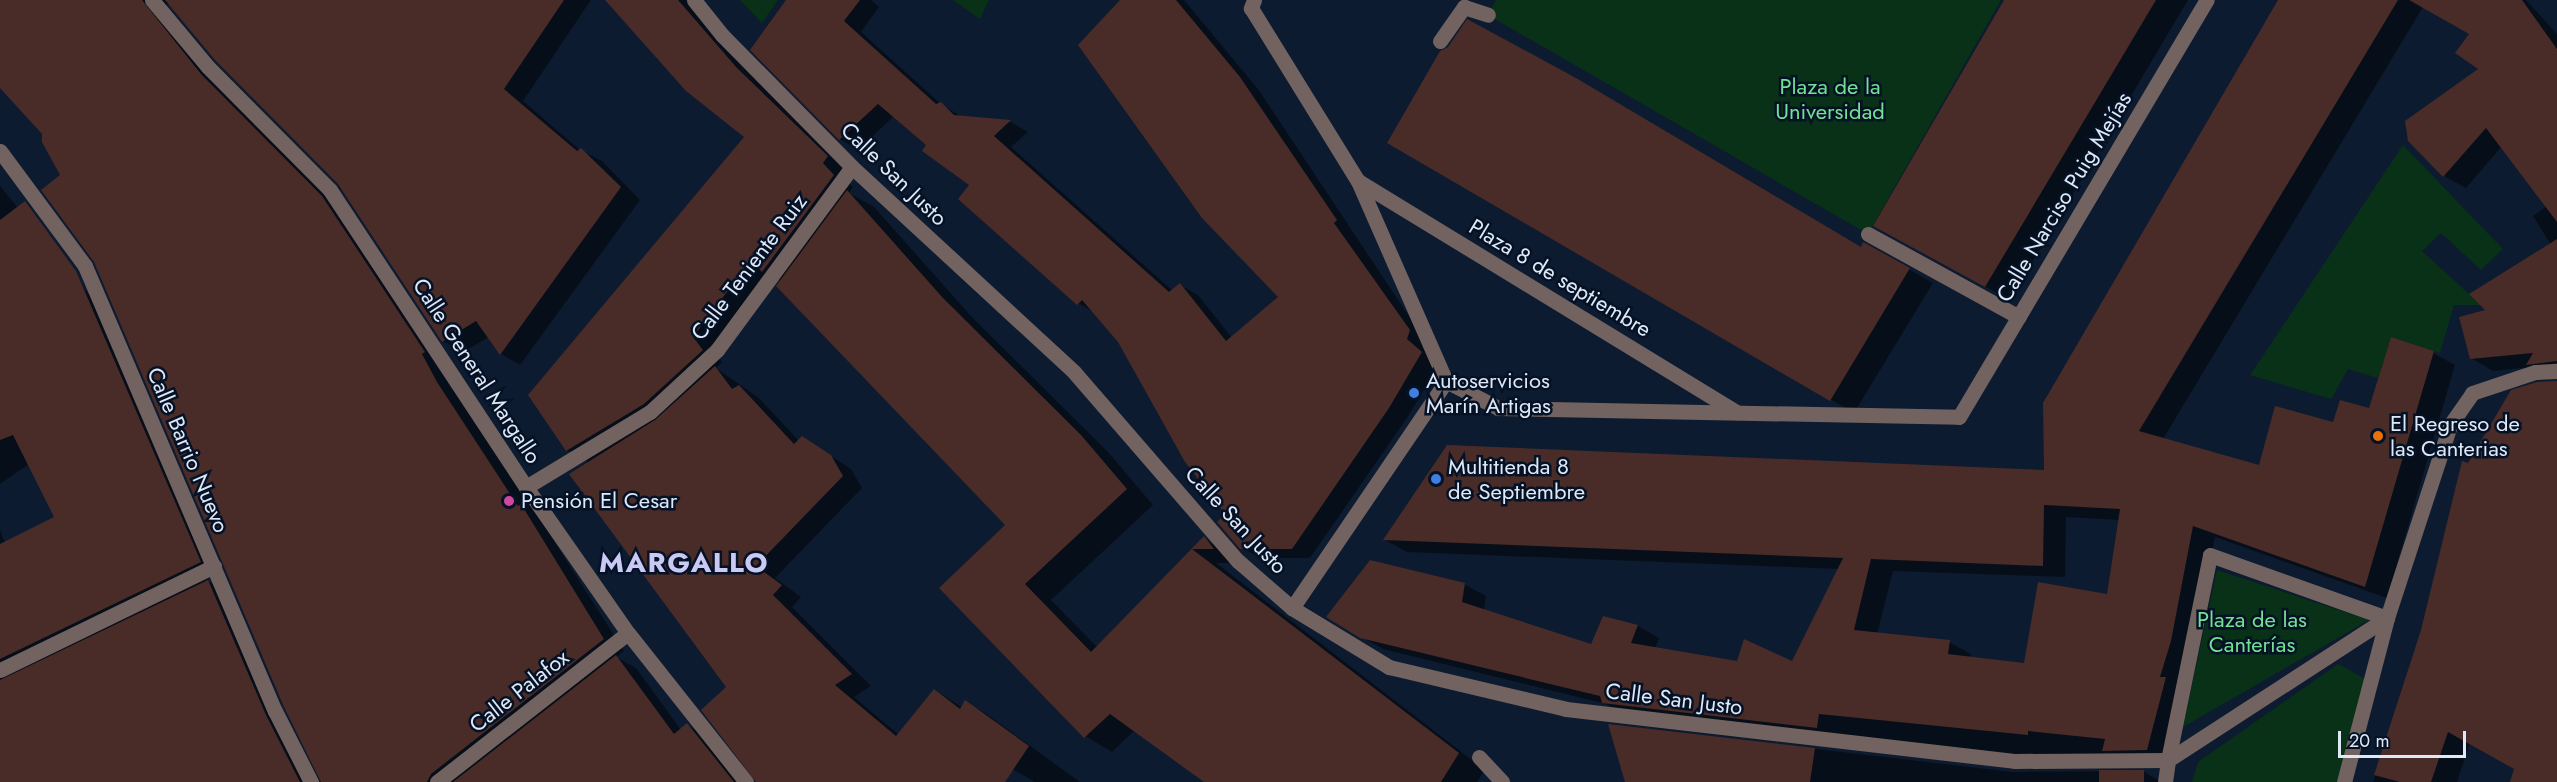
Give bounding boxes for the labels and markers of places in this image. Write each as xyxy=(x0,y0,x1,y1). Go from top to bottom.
place label: Autoservicios Marín Artigas xyxy=(1426,367,1551,418)
marker: Autoservicios Marín Artigas xyxy=(1407,386,1421,400)
place label: El Regreso de las Canterias xyxy=(2390,410,2520,462)
marker: El Regreso de las Canterias xyxy=(2371,429,2385,443)
place label: Multitienda 8 de Septiembre xyxy=(1448,453,1585,505)
marker: Multitienda 8 de Septiembre xyxy=(1429,472,1443,486)
place label: Pensión El Cesar xyxy=(521,488,677,514)
marker: Pensión El Cesar xyxy=(502,494,516,508)

